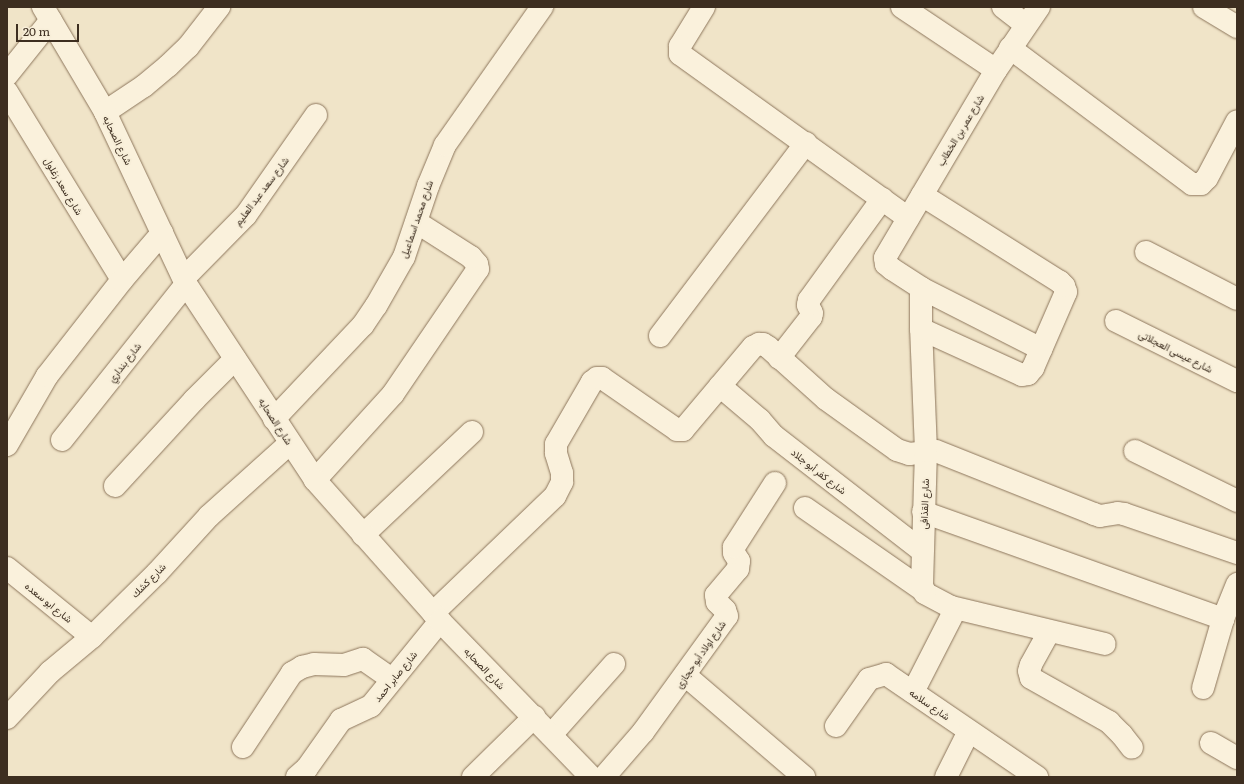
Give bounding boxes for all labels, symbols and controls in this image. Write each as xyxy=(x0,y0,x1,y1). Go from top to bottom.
scale bar xyxy=(18,16,81,42)
text: 20 m xyxy=(23,22,50,40)
street label: شارع عمر بن الخطاب xyxy=(934,92,986,168)
street label: شارع الصحابه xyxy=(101,113,135,167)
street label: شارع سعد عبد العليم xyxy=(231,154,291,228)
street label: شارع سعد زغلول xyxy=(42,155,86,217)
street label: شارع محمد اسماعيل xyxy=(397,178,435,260)
street label: شارع عيسى العجلاتى xyxy=(1137,327,1215,375)
street label: شارع بنداري xyxy=(105,340,143,384)
street label: شارع الصحابه xyxy=(256,395,296,447)
street label: شارع كفر أبو جلاد xyxy=(789,446,849,496)
street label: شارع القذافى xyxy=(917,478,931,530)
street label: شارع كشك xyxy=(128,560,168,600)
street label: شارع ابو سعده xyxy=(23,579,75,625)
street label: شارع اولاد أبو حجازى xyxy=(672,618,728,690)
street label: شارع الصحابه xyxy=(462,645,508,691)
street label: شارع صابر احمد xyxy=(371,648,419,704)
street label: شارع سلامه xyxy=(907,686,953,722)

